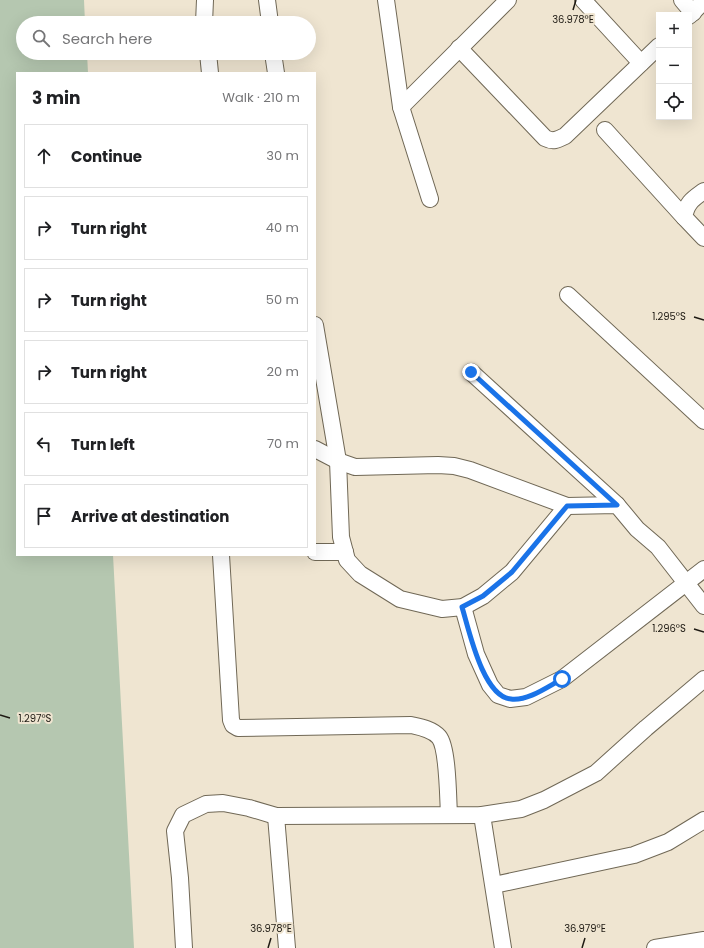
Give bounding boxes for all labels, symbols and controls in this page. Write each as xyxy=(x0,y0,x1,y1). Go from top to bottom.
text: 36.978°E xyxy=(552,12,594,27)
map controls xyxy=(656,12,692,120)
button: + xyxy=(656,12,692,48)
search box xyxy=(16,16,316,60)
icon: search xyxy=(30,27,52,49)
text: Search here xyxy=(62,28,152,49)
button: − xyxy=(656,48,692,84)
button: locate xyxy=(656,84,692,120)
text: 3 min xyxy=(32,86,80,110)
text: Walk · 210 m xyxy=(222,88,300,107)
icon: ahead xyxy=(33,145,55,167)
text: Continue xyxy=(71,146,142,167)
text: 30 m xyxy=(266,146,299,165)
icon: right xyxy=(33,217,55,239)
text: Turn right xyxy=(71,218,147,239)
text: 40 m xyxy=(266,218,299,237)
icon: right xyxy=(33,289,55,311)
text: Turn right xyxy=(71,290,147,311)
text: 50 m xyxy=(266,290,299,309)
text: 1.295°S xyxy=(652,309,686,324)
icon: right xyxy=(33,361,55,383)
text: Turn right xyxy=(71,362,147,383)
text: 20 m xyxy=(266,362,299,381)
route end xyxy=(462,363,480,381)
icon: left xyxy=(33,433,55,455)
text: Turn left xyxy=(71,434,135,455)
text: 70 m xyxy=(267,434,299,453)
icon: arrive xyxy=(33,505,55,527)
text: Arrive at destination xyxy=(71,506,229,527)
text: 1.296°S xyxy=(652,621,686,636)
route start xyxy=(553,670,571,688)
text: 1.297°S xyxy=(19,711,52,726)
text: 36.978°E xyxy=(250,921,292,936)
text: 36.979°E xyxy=(564,921,606,936)

